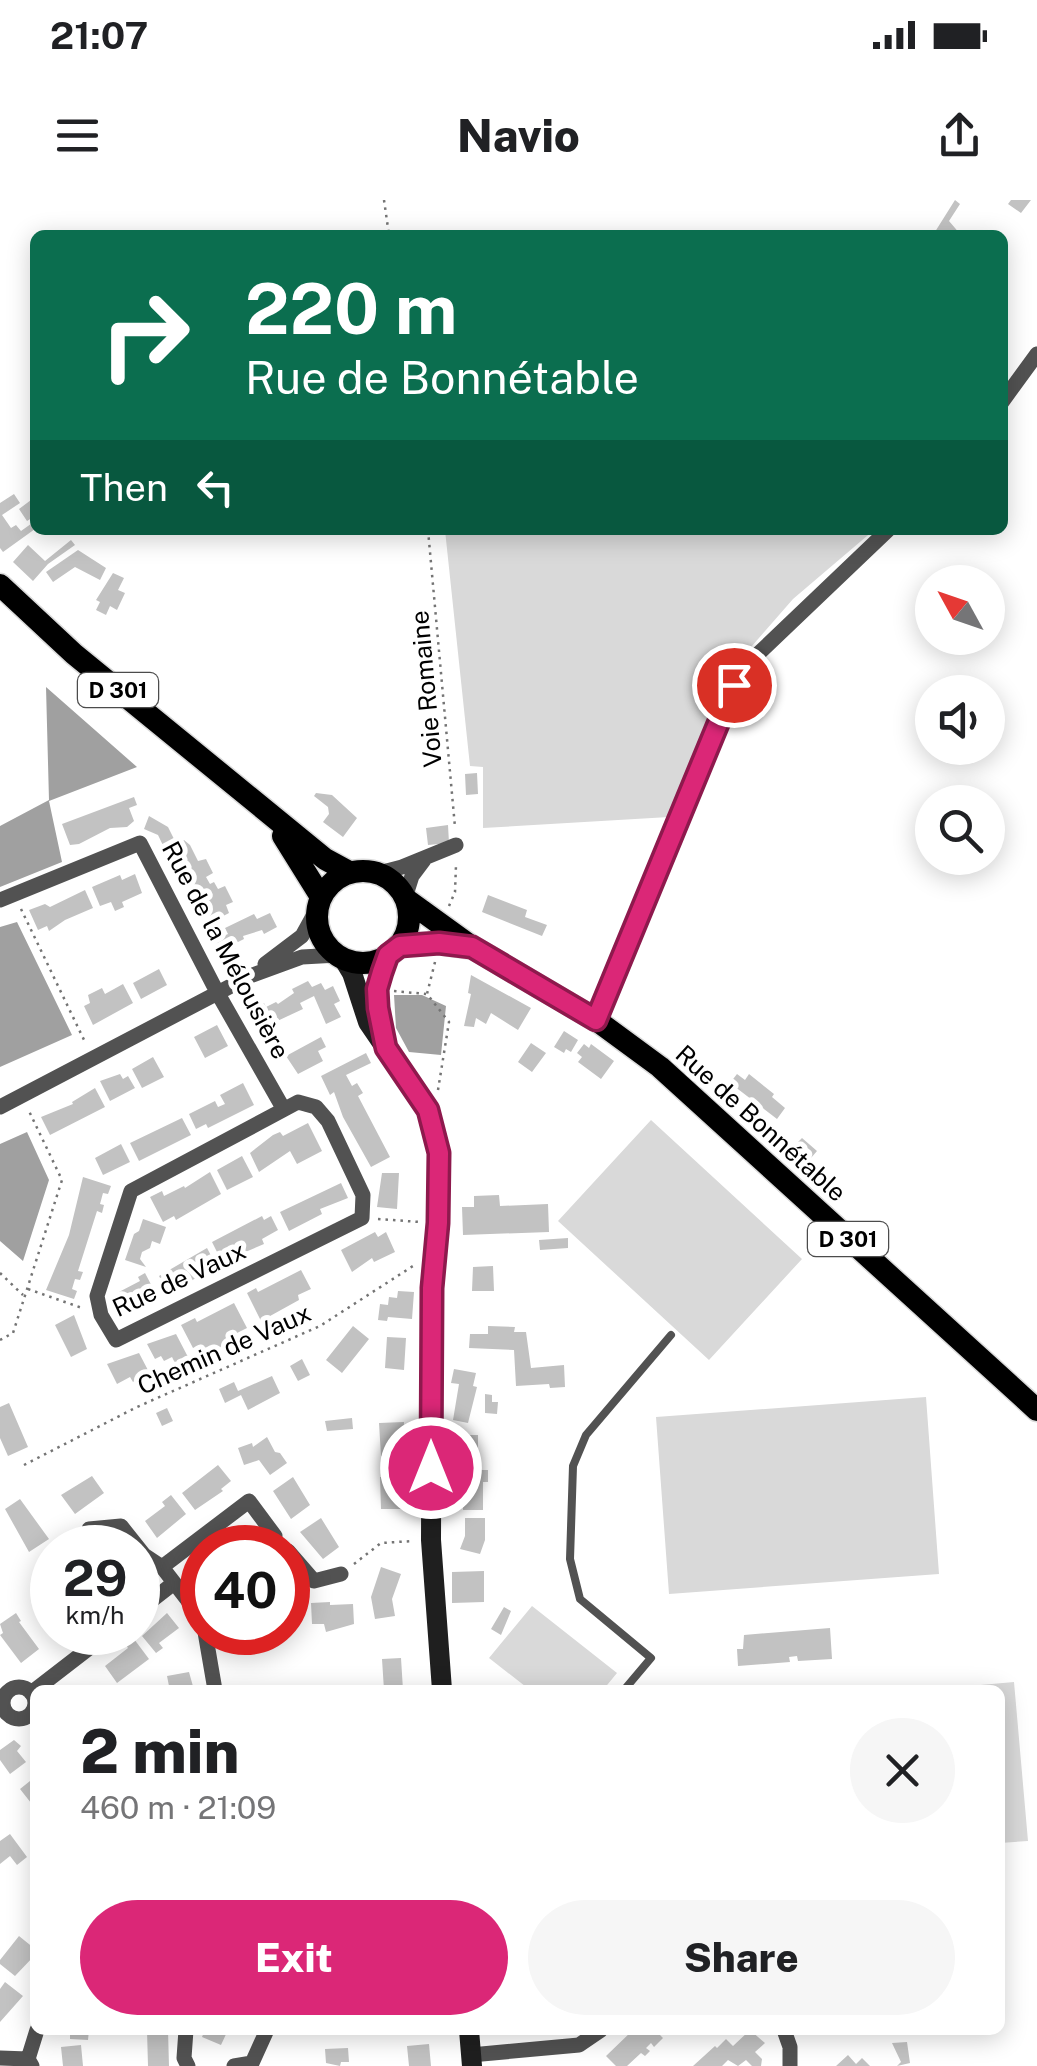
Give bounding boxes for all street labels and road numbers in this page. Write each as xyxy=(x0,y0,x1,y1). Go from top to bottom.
street label: Voie Romaine xyxy=(404,609,448,769)
road number: D 301 xyxy=(78,673,158,707)
street label: Rue de la Mélousière xyxy=(156,836,296,1064)
street label: Rue de Bonnétable xyxy=(670,1039,852,1207)
road number: D 301 xyxy=(808,1222,888,1256)
street label: Rue de Vaux xyxy=(108,1235,250,1323)
street label: Chemin de Vaux xyxy=(133,1297,315,1401)

